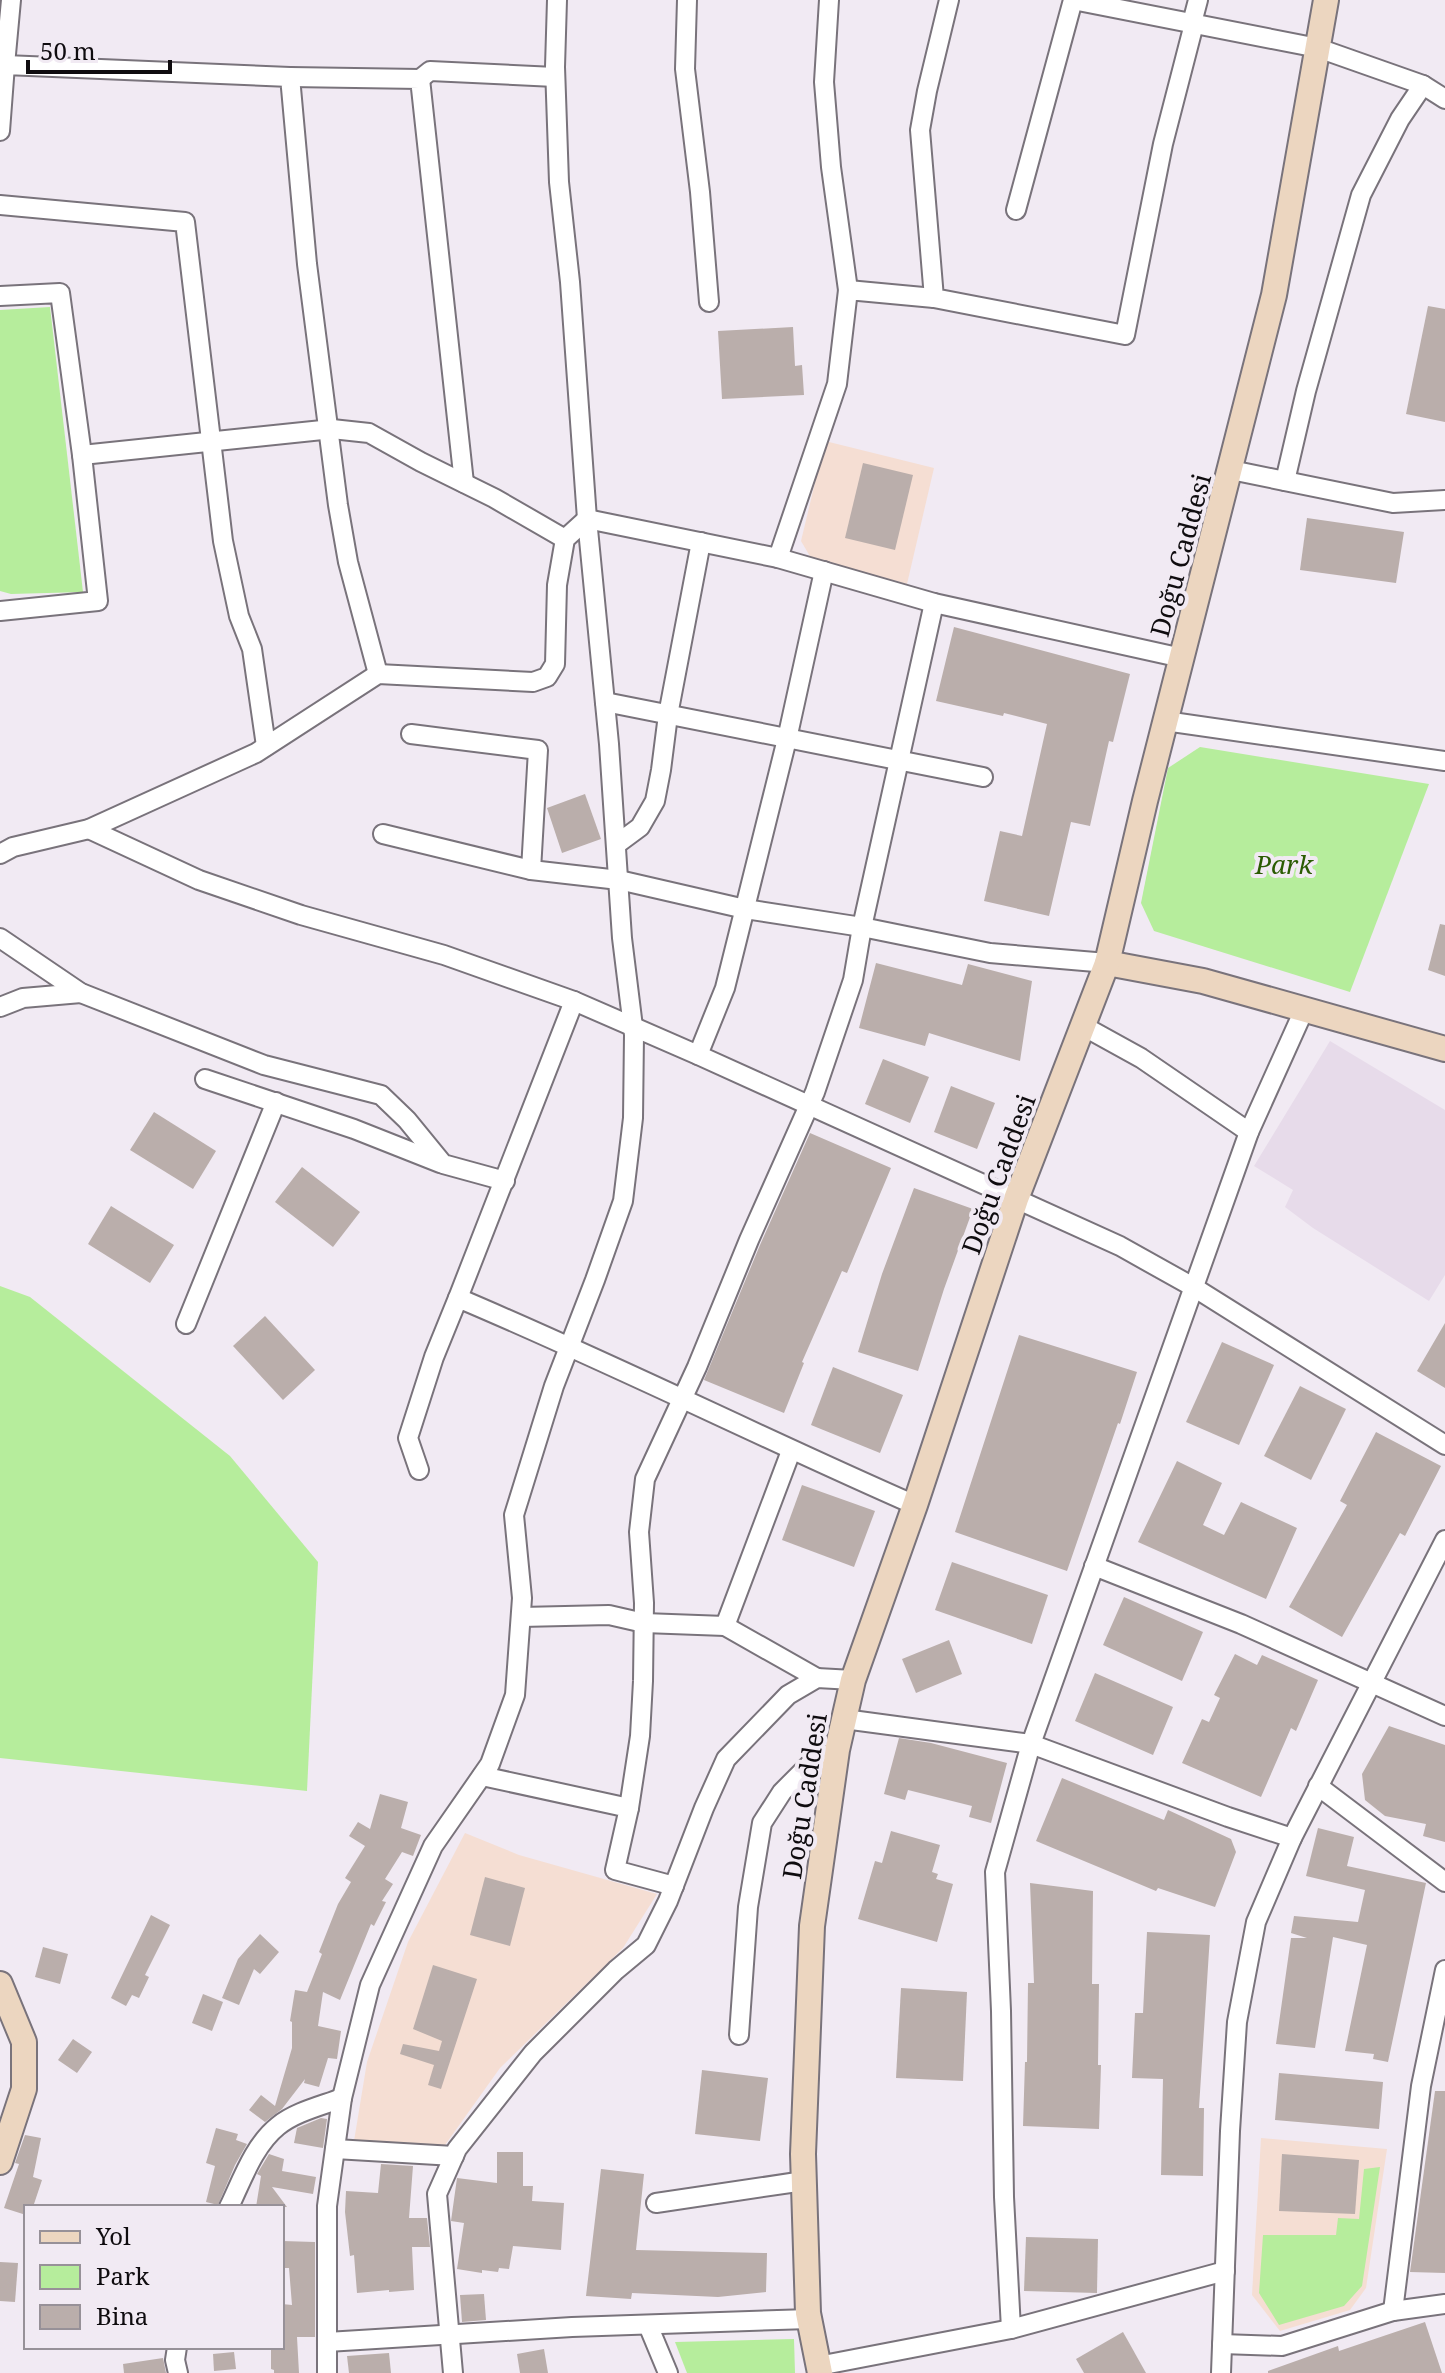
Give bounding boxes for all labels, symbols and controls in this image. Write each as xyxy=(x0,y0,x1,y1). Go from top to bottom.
scale bar xyxy=(28,24,170,74)
text: 50 m xyxy=(40,34,96,67)
street label: Doğu Caddesi xyxy=(1141,469,1219,641)
park label: Park xyxy=(1254,846,1314,882)
street label: Doğu Caddesi xyxy=(952,1089,1044,1259)
street label: Doğu Caddesi xyxy=(773,1710,835,1882)
legend xyxy=(24,2205,284,2349)
text: Yol xyxy=(95,2219,131,2252)
text: Park xyxy=(96,2259,150,2292)
text: Bina xyxy=(96,2299,148,2332)

